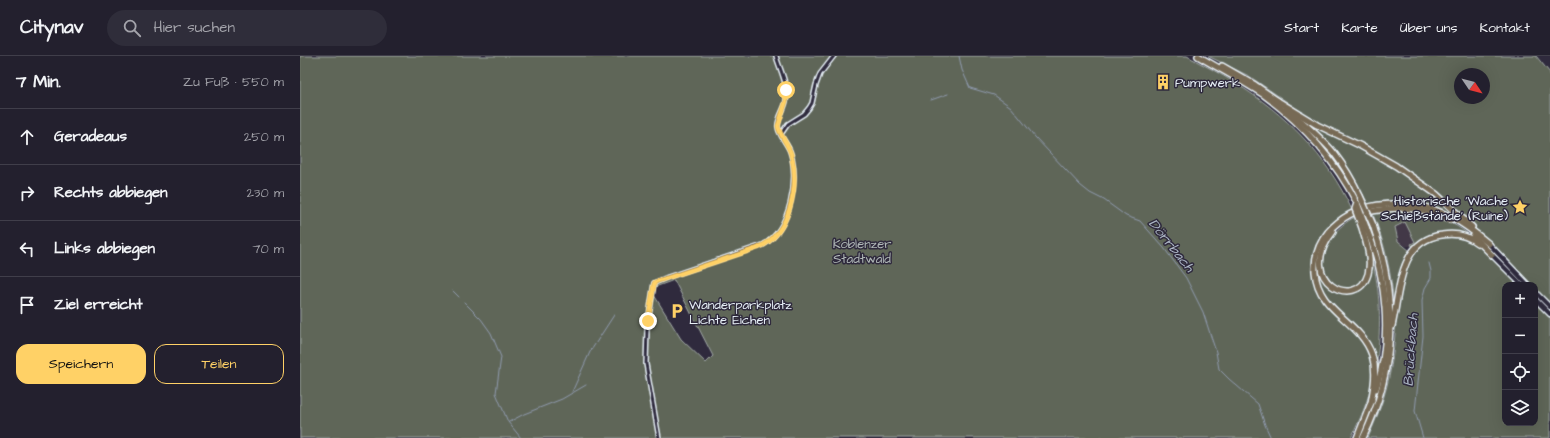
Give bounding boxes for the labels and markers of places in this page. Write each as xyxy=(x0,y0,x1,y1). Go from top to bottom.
building icon: Pumpwerk xyxy=(1154,73,1172,91)
place label: Pumpwerk xyxy=(1175,74,1240,92)
place label: Historische 'Wache Schießstände' (Ruine) xyxy=(1381,192,1508,225)
place icon: Historische 'Wache Schießstände' (Ruine) xyxy=(1511,198,1529,216)
place label: Wanderparkplatz Lichte Eichen xyxy=(689,296,792,329)
parking icon: Wanderparkplatz Lichte Eichen xyxy=(668,302,686,320)

